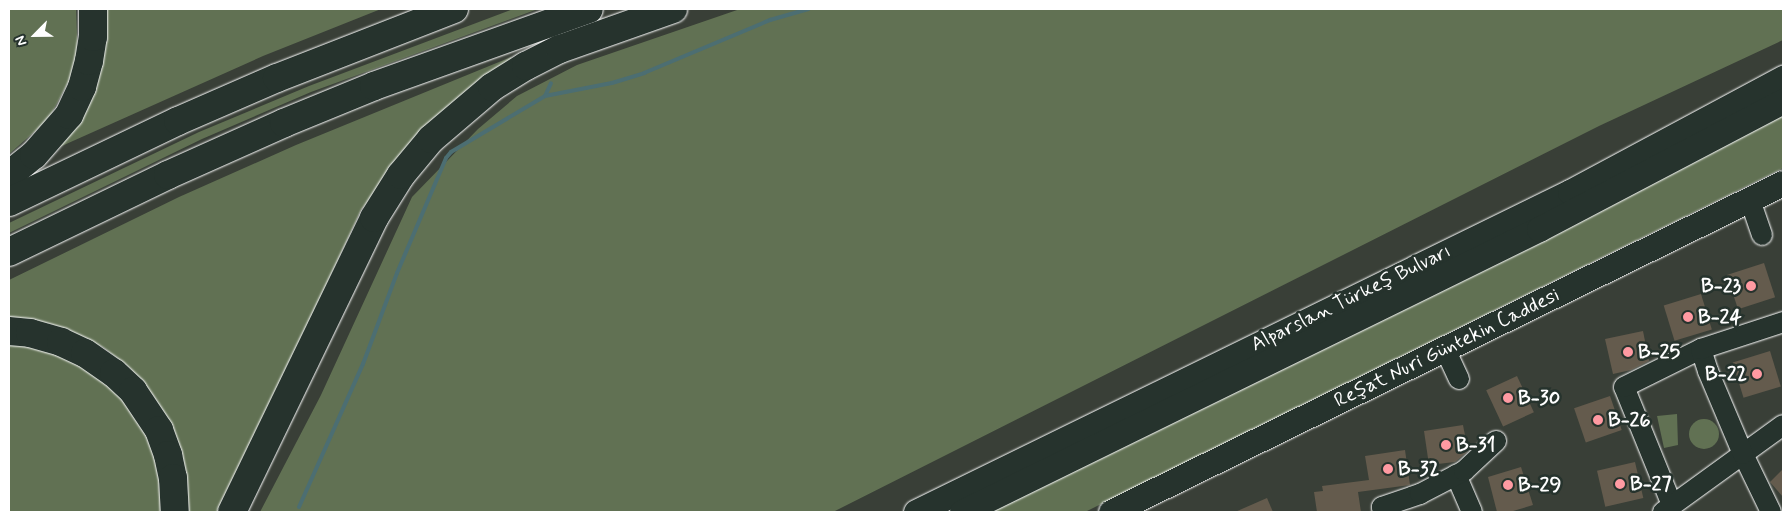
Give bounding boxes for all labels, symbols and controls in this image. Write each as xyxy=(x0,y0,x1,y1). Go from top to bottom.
north arrow xyxy=(10,10,60,60)
text: N xyxy=(11,33,31,49)
street label: Alparslan Türkeş Bulvarı xyxy=(1247,239,1455,357)
place label: B-23 xyxy=(1701,274,1741,298)
marker: B-23 xyxy=(1745,280,1757,292)
street label: Reşat Nuri Güntekin Caddesi xyxy=(1329,282,1565,414)
place label: B-24 xyxy=(1698,305,1742,329)
marker: B-24 xyxy=(1682,311,1694,323)
place label: B-25 xyxy=(1638,340,1680,364)
marker: B-25 xyxy=(1622,346,1634,358)
place label: B-22 xyxy=(1705,362,1747,386)
marker: B-22 xyxy=(1751,368,1763,380)
place label: B-30 xyxy=(1518,386,1560,410)
marker: B-30 xyxy=(1502,392,1514,404)
place label: B-26 xyxy=(1608,408,1650,432)
marker: B-26 xyxy=(1592,414,1604,426)
place label: B-31 xyxy=(1456,433,1495,457)
marker: B-31 xyxy=(1440,439,1452,451)
place label: B-32 xyxy=(1398,457,1439,481)
marker: B-32 xyxy=(1382,463,1394,475)
place label: B-27 xyxy=(1630,472,1671,496)
place label: B-29 xyxy=(1518,473,1561,497)
marker: B-27 xyxy=(1614,478,1626,490)
marker: B-29 xyxy=(1502,479,1514,491)

